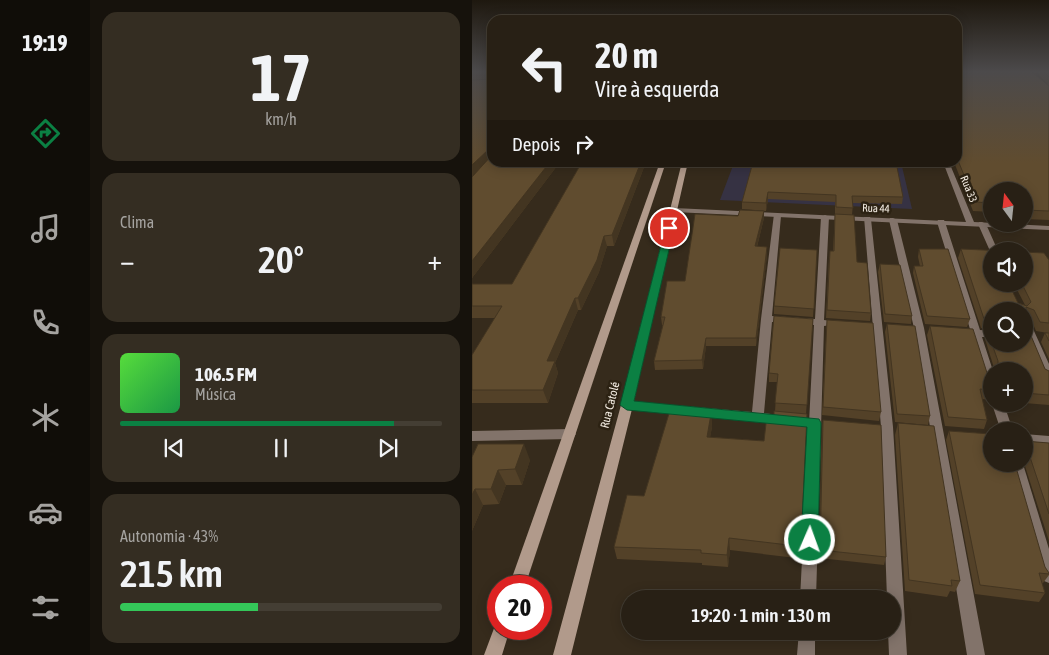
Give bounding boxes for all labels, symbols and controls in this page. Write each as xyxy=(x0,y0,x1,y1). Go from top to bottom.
text: 19:19 xyxy=(22,30,68,56)
icon: left xyxy=(512,35,577,100)
text: 20 m xyxy=(595,35,658,75)
text: 17 xyxy=(250,40,312,115)
text: Vire à esquerda xyxy=(595,76,720,102)
text: km/h xyxy=(265,110,297,128)
icon: directions xyxy=(28,116,63,151)
icon: right xyxy=(570,130,598,158)
text: Depois xyxy=(512,133,560,155)
street label: Rua 33 xyxy=(958,174,980,204)
north arrow xyxy=(983,182,1033,232)
map controls xyxy=(983,182,1033,472)
street label: Rua 44 xyxy=(862,202,890,214)
pin xyxy=(648,207,690,249)
icon: music xyxy=(28,211,63,246)
text: Clima xyxy=(120,213,154,231)
icon: arrive xyxy=(655,214,683,242)
text: 20° xyxy=(258,238,304,281)
button: sound xyxy=(983,242,1033,292)
text: − xyxy=(120,244,135,276)
text: + xyxy=(427,244,442,276)
button: search xyxy=(983,302,1033,352)
icon: phone xyxy=(28,305,63,340)
button: + xyxy=(983,362,1033,412)
text: 106.5 FM xyxy=(195,363,257,385)
street label: Rua Catolé xyxy=(597,380,623,430)
text: Música xyxy=(195,385,236,403)
icon: climate xyxy=(28,400,63,435)
button: − xyxy=(983,422,1033,472)
icon: previous xyxy=(160,434,188,462)
icon: pause xyxy=(267,434,295,462)
icon: next xyxy=(374,434,402,462)
icon: car xyxy=(28,495,63,530)
position arrow xyxy=(783,513,835,565)
text: Autonomia · 43% xyxy=(120,527,218,545)
text: 215 km xyxy=(120,552,223,595)
speed limit sign: 20 xyxy=(487,575,552,640)
icon: filters xyxy=(28,590,63,625)
text: 19:20 · 1 min · 130 m xyxy=(691,604,831,626)

